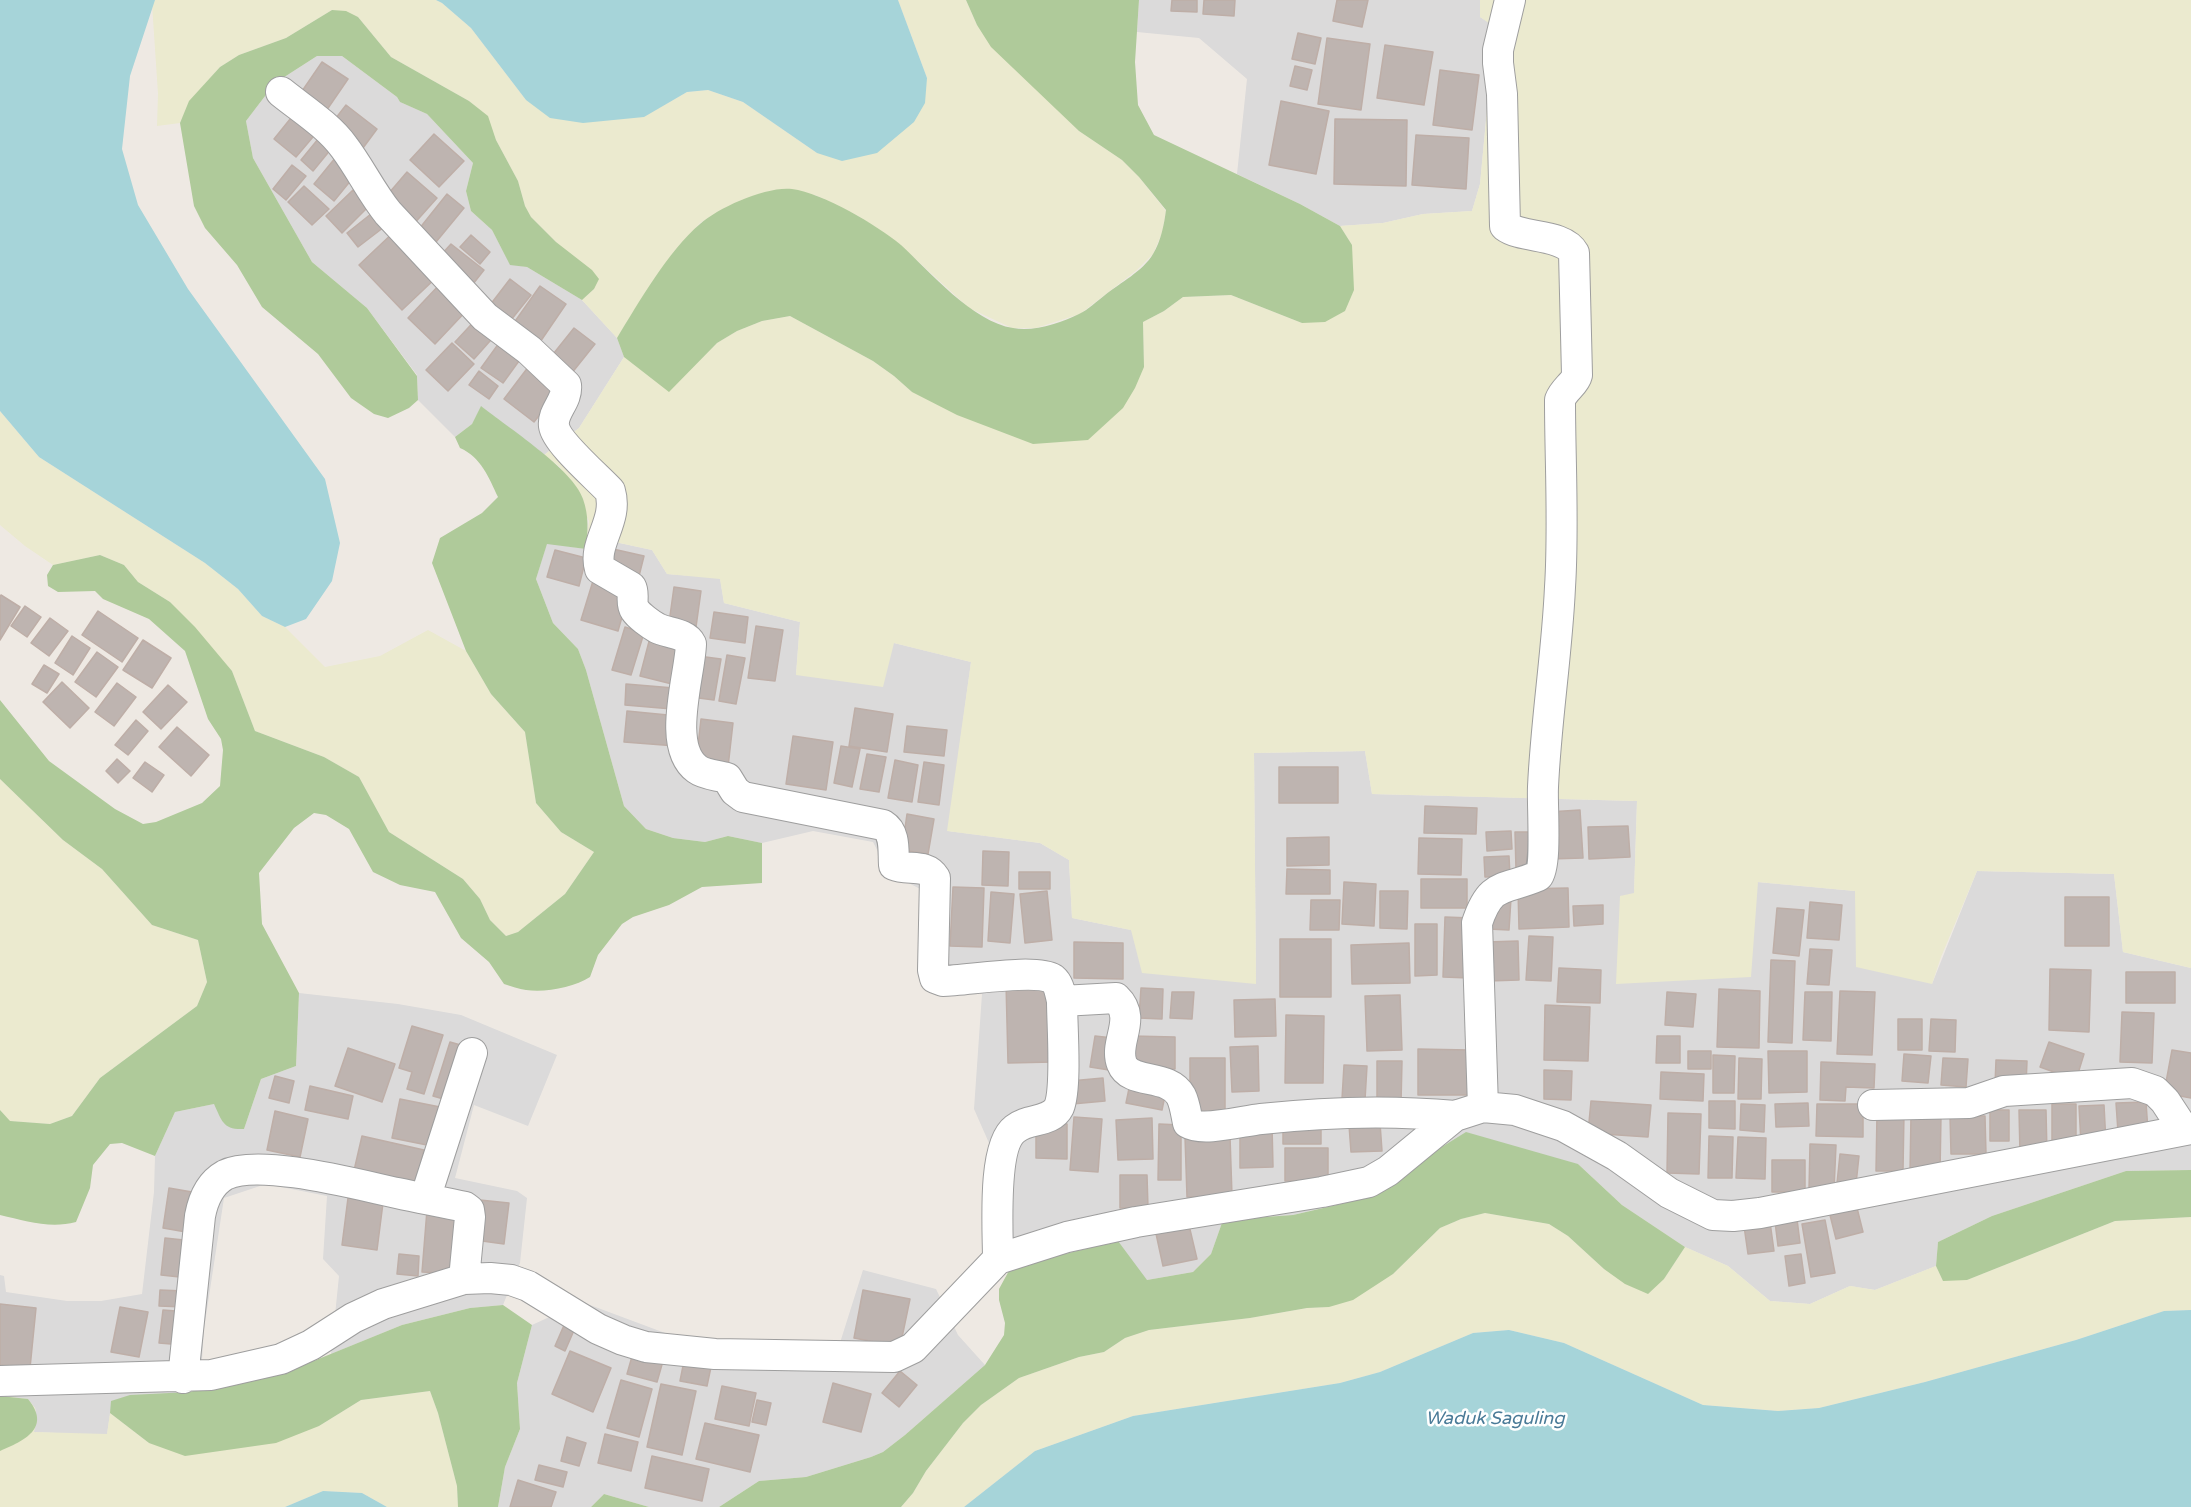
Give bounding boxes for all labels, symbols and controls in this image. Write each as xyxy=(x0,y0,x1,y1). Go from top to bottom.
water label: Waduk Saguling xyxy=(1425,1408,1565,1430)

